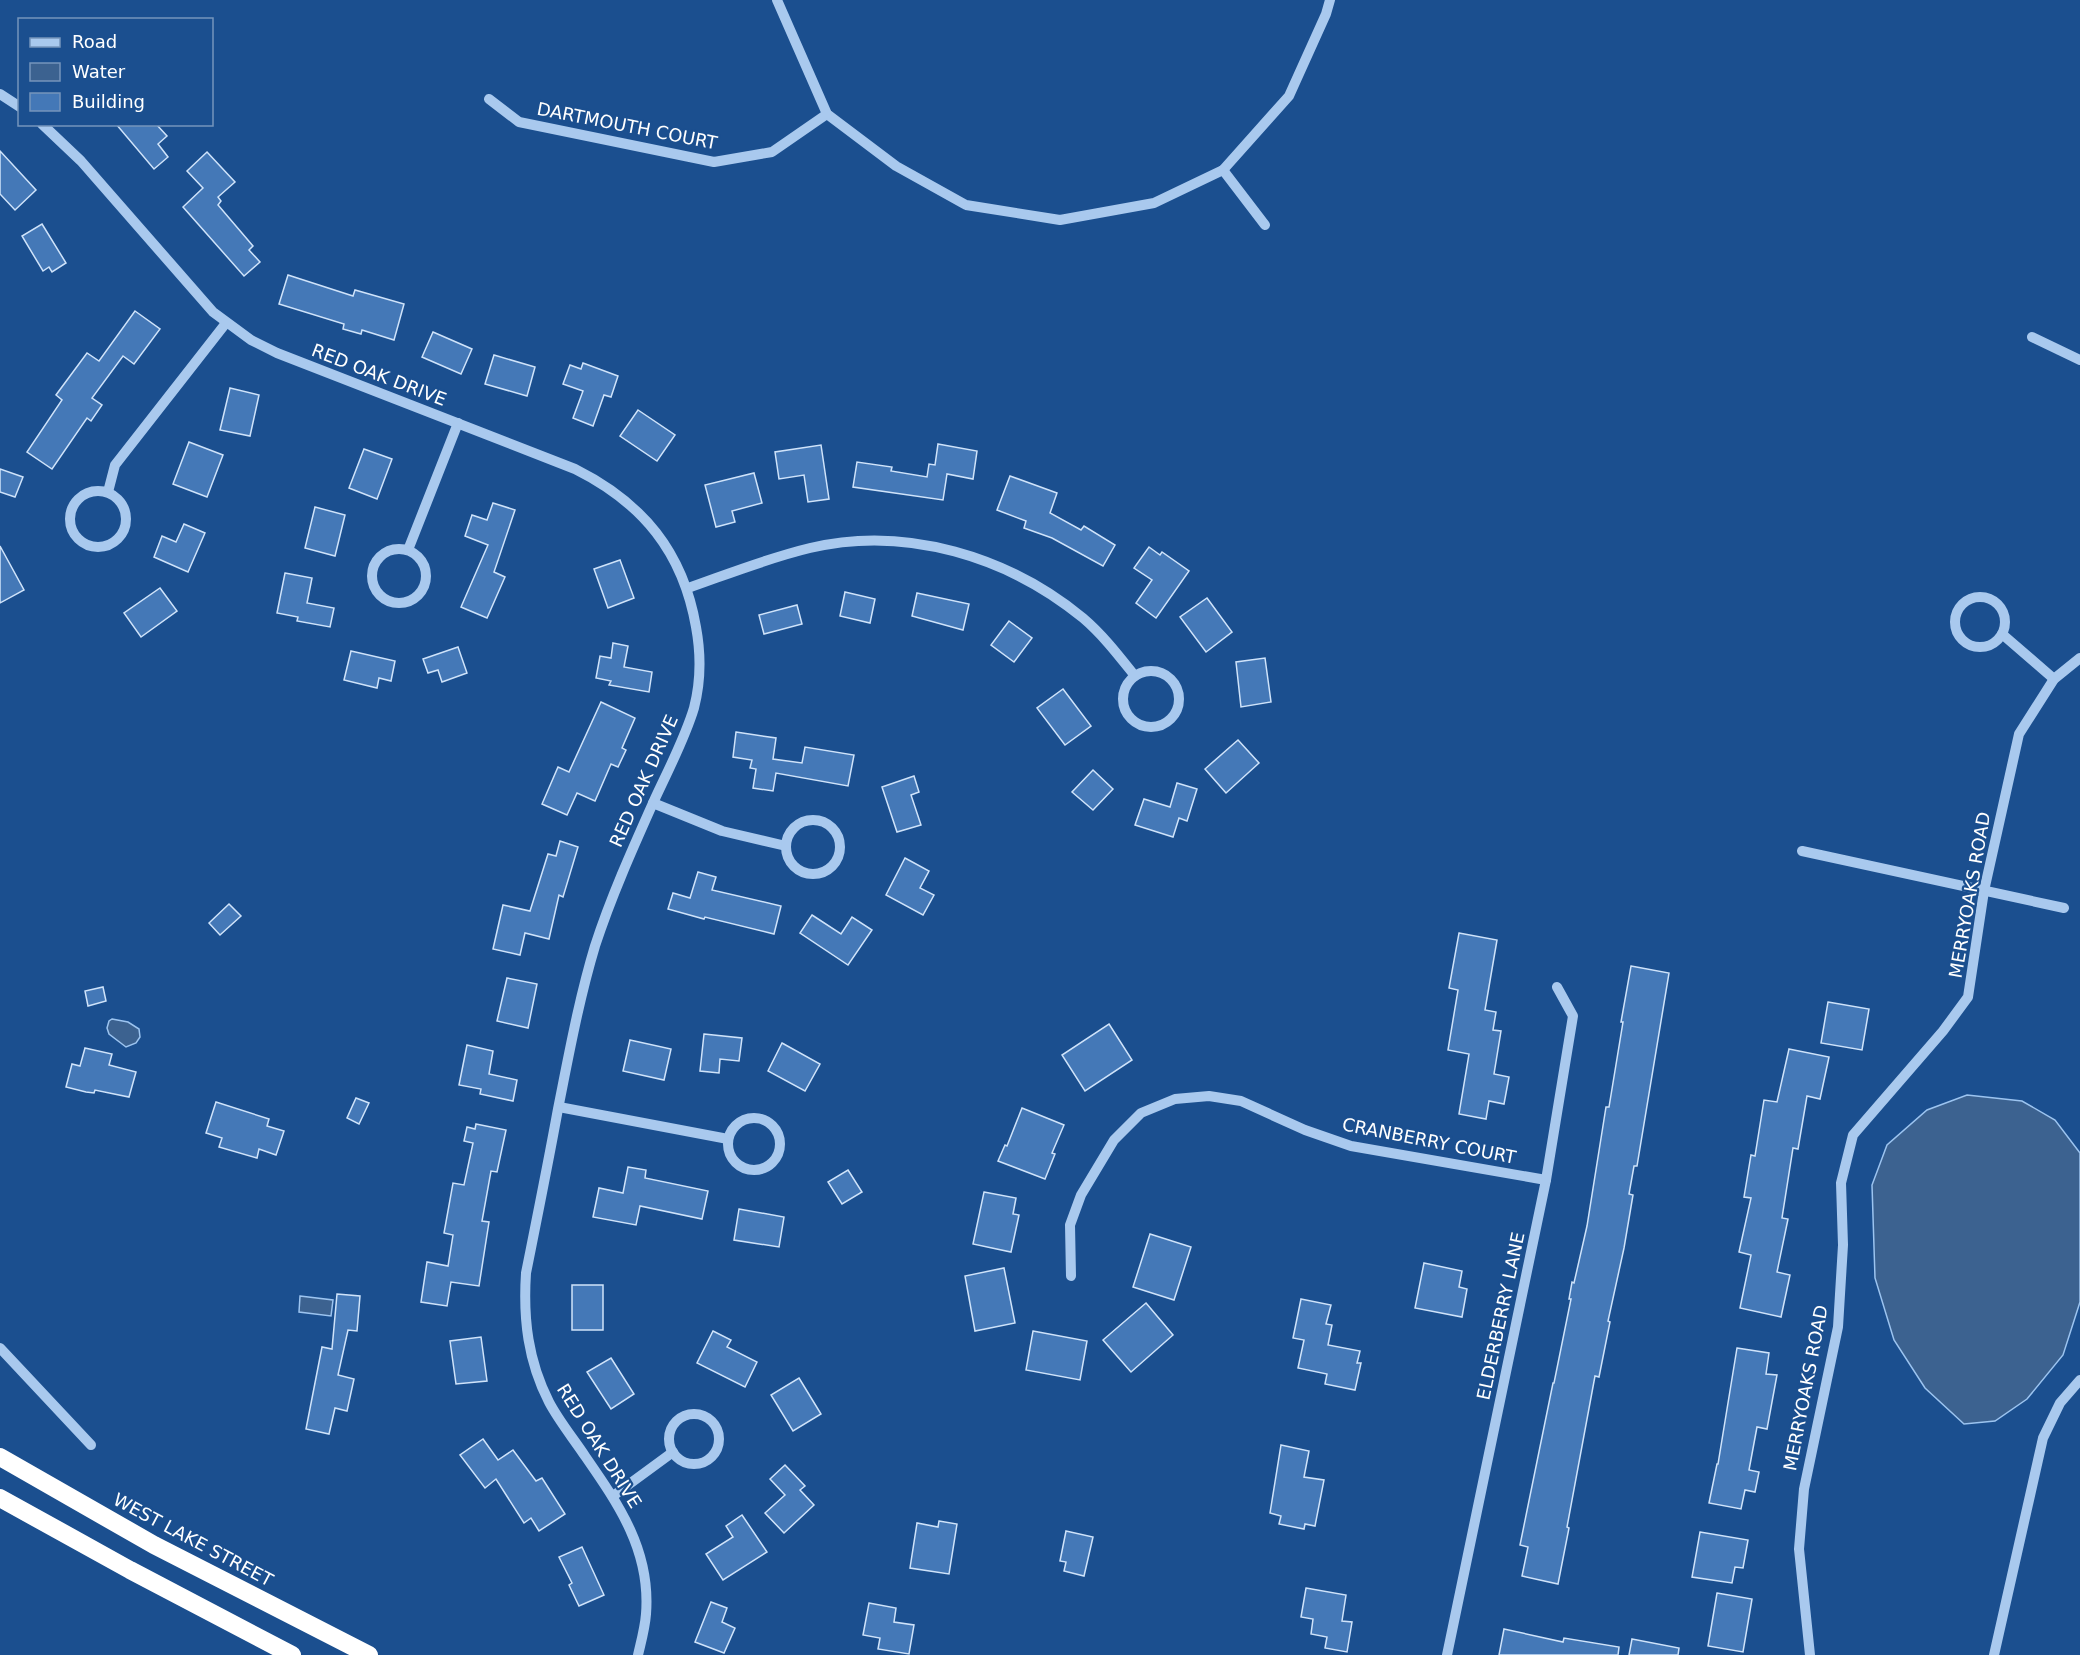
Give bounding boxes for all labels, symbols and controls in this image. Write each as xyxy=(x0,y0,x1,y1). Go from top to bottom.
legend xyxy=(18,18,213,126)
text: Road xyxy=(72,31,117,52)
text: Water xyxy=(72,61,126,82)
text: Building xyxy=(72,91,145,112)
street label: DARTMOUTH COURT xyxy=(535,98,720,153)
street label: RED OAK DRIVE xyxy=(309,339,449,410)
street label: RED OAK DRIVE xyxy=(605,711,682,850)
street label: MERRYOAKS ROAD xyxy=(1945,810,1994,980)
street label: CRANBERRY COURT xyxy=(1340,1113,1519,1168)
street label: ELDERBERRY LANE xyxy=(1472,1230,1529,1402)
street label: MERRYOAKS ROAD xyxy=(1779,1303,1832,1473)
street label: RED OAK DRIVE xyxy=(553,1380,646,1512)
street label: WEST LAKE STREET xyxy=(110,1489,277,1591)

